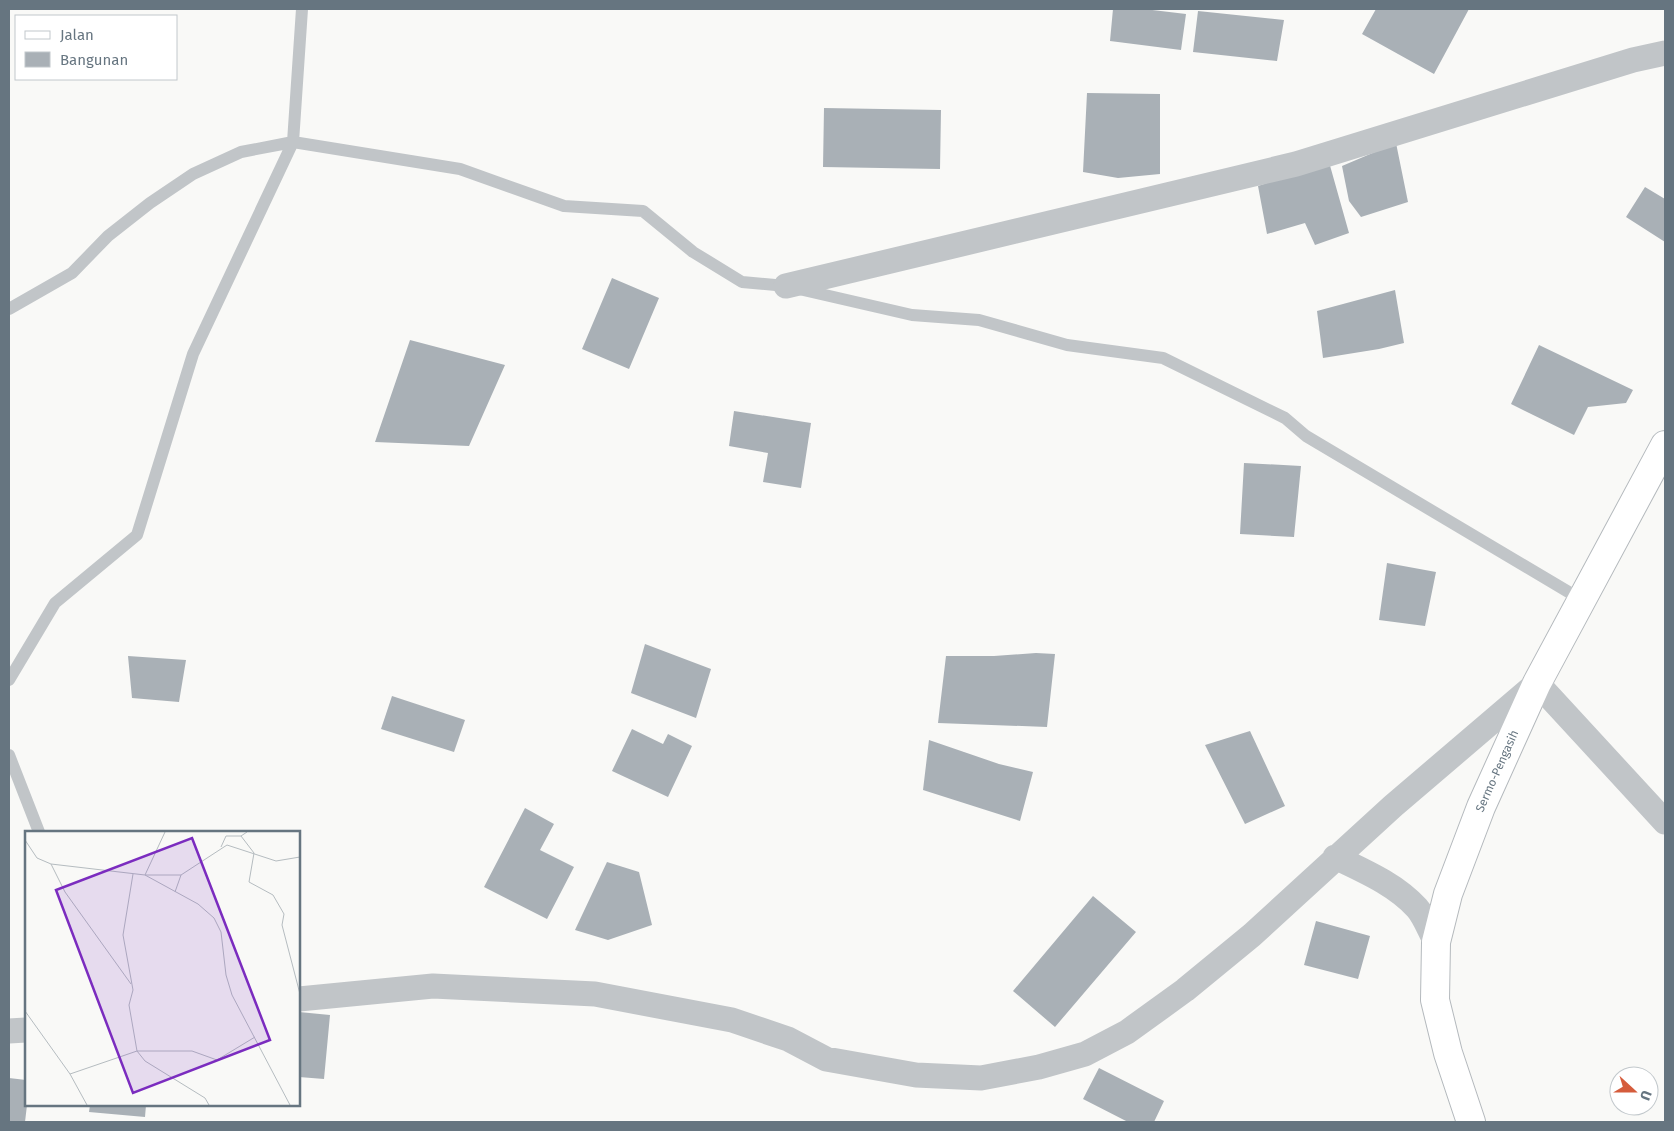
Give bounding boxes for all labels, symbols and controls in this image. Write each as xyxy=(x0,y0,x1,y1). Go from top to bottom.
legend xyxy=(15,15,178,80)
text: Jalan xyxy=(60,26,94,44)
text: Bangunan xyxy=(60,51,128,69)
street label: Sermo-Pengasih xyxy=(1473,728,1521,814)
inset map xyxy=(25,831,300,1106)
north arrow xyxy=(1609,1066,1659,1116)
text: U xyxy=(1636,1088,1655,1103)

